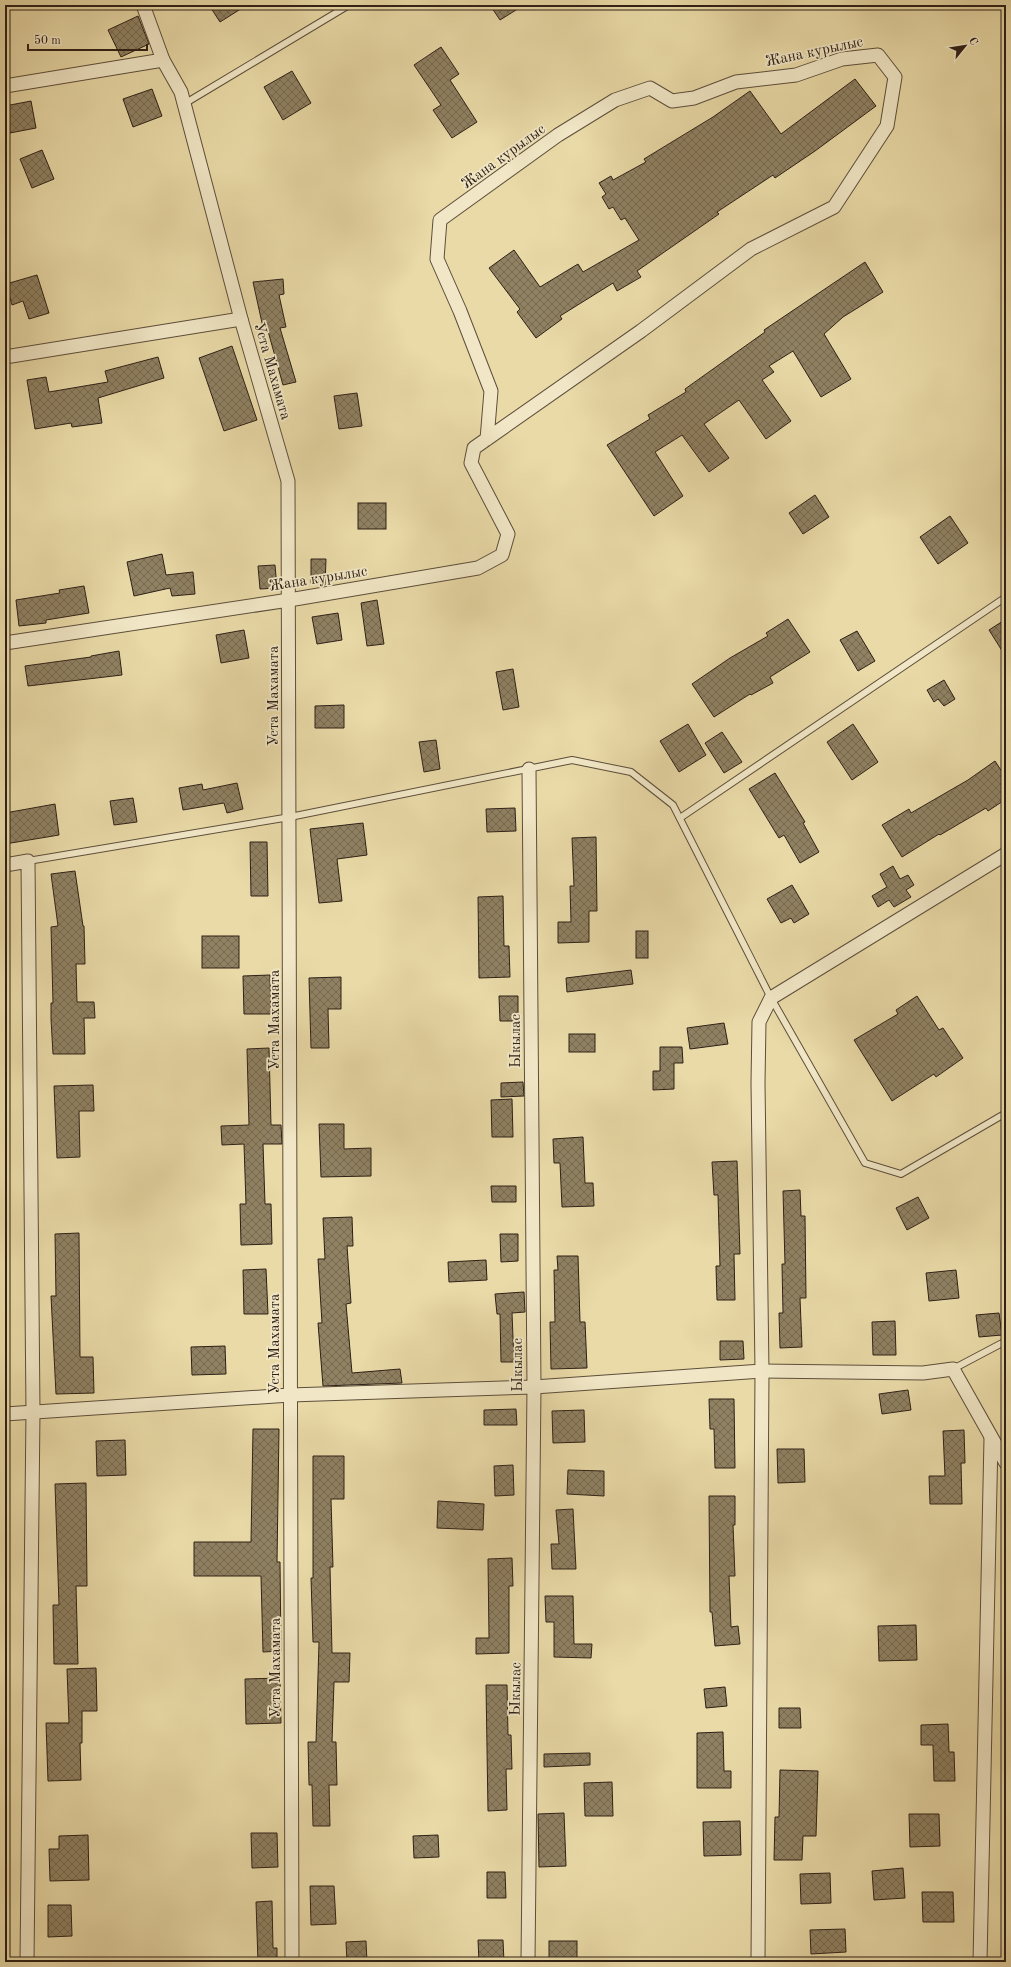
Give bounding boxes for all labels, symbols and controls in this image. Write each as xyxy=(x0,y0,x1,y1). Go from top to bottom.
scale bar xyxy=(28,26,147,52)
north arrow xyxy=(945,26,985,66)
text: 50 m xyxy=(34,34,61,47)
street label: Жана курылыс xyxy=(764,35,865,70)
text: С xyxy=(966,36,979,48)
street label: Жана курылыс xyxy=(459,122,549,193)
street label: Уста Махамата xyxy=(250,321,293,422)
street label: Жана курылыс xyxy=(268,564,369,595)
street label: Уста Махамата xyxy=(267,645,282,746)
street label: Уста Махамата xyxy=(268,969,283,1070)
street label: Ыкылас xyxy=(509,1014,524,1068)
street label: Уста Махамата xyxy=(268,1293,283,1394)
street label: Ыкылас xyxy=(511,1338,526,1392)
street label: Уста Махамата xyxy=(269,1617,284,1718)
street label: Ыкылас xyxy=(509,1662,524,1716)

